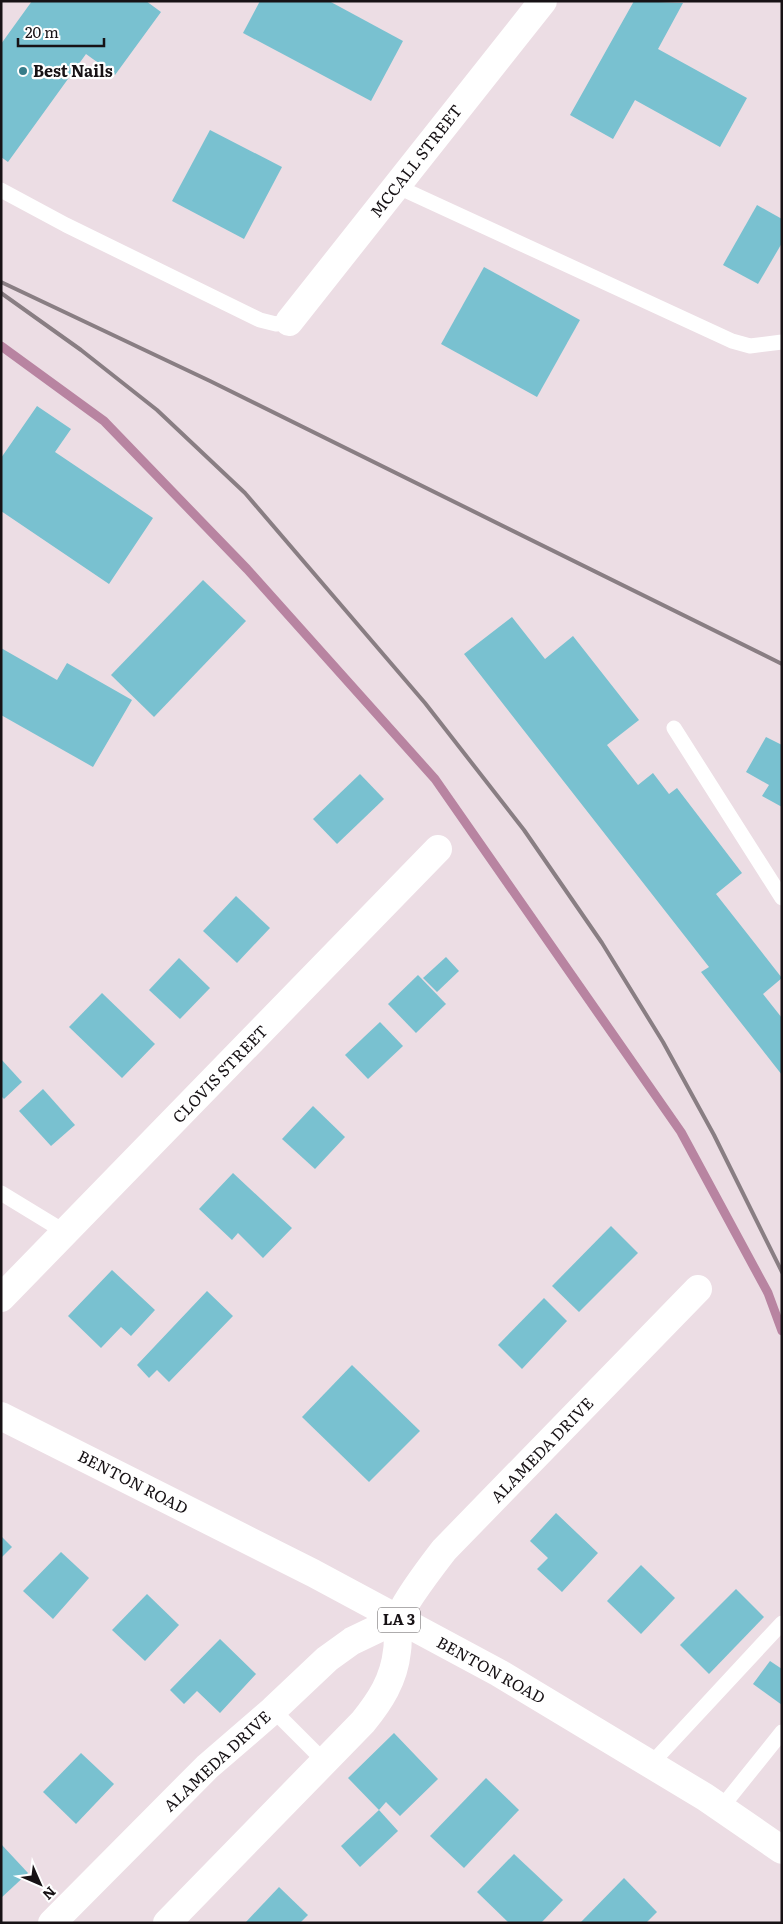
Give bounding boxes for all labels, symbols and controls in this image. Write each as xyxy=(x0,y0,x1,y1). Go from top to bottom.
scale bar xyxy=(18,15,104,47)
text: 20 m xyxy=(25,20,59,43)
place label: Best Nails xyxy=(33,58,113,82)
marker: Best Nails xyxy=(17,65,29,77)
street label: MCCALL STREET xyxy=(363,99,467,222)
street label: CLOVIS STREET xyxy=(166,1019,273,1128)
street label: ALAMEDA DRIVE xyxy=(484,1391,598,1508)
street label: BENTON ROAD xyxy=(74,1443,193,1519)
road number: LA 3 xyxy=(378,1608,420,1632)
street label: BENTON ROAD xyxy=(433,1629,550,1709)
street label: ALAMEDA DRIVE xyxy=(157,1704,275,1816)
north arrow xyxy=(15,1859,65,1909)
text: N xyxy=(38,1883,61,1905)

